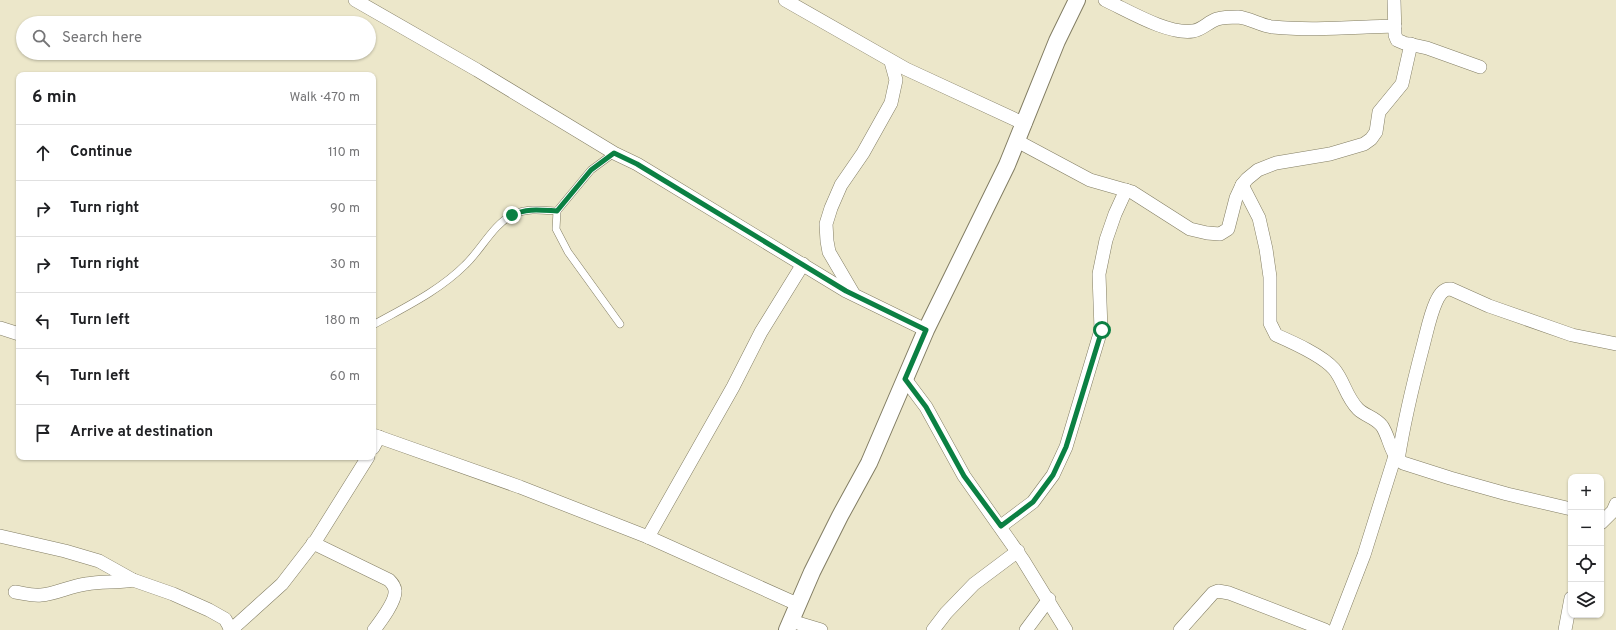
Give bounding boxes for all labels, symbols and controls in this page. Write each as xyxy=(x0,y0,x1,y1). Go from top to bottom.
search box xyxy=(16,16,376,60)
icon: search xyxy=(30,27,52,49)
text: Search here xyxy=(62,29,142,48)
text: 6 min xyxy=(32,87,76,109)
text: Walk · 470 m xyxy=(289,90,360,106)
icon: ahead xyxy=(32,142,54,164)
text: Continue xyxy=(70,143,132,162)
text: 110 m xyxy=(328,145,360,161)
icon: right xyxy=(32,198,54,220)
text: Turn right xyxy=(70,199,139,218)
text: 90 m xyxy=(330,201,360,217)
route end xyxy=(503,206,521,224)
icon: right xyxy=(32,254,54,276)
text: Turn right xyxy=(70,255,139,274)
text: 30 m xyxy=(330,257,360,273)
icon: left xyxy=(32,310,54,332)
text: Turn left xyxy=(70,311,130,330)
text: 180 m xyxy=(325,313,360,329)
route start xyxy=(1093,321,1111,339)
icon: left xyxy=(32,366,54,388)
text: Turn left xyxy=(70,367,130,386)
text: 60 m xyxy=(330,369,360,385)
icon: arrive xyxy=(32,422,54,444)
text: Arrive at destination xyxy=(70,423,213,442)
map controls xyxy=(1568,474,1604,618)
button: + xyxy=(1568,474,1604,510)
button: − xyxy=(1568,510,1604,546)
button: locate xyxy=(1568,546,1604,582)
button: layers xyxy=(1568,582,1604,618)

